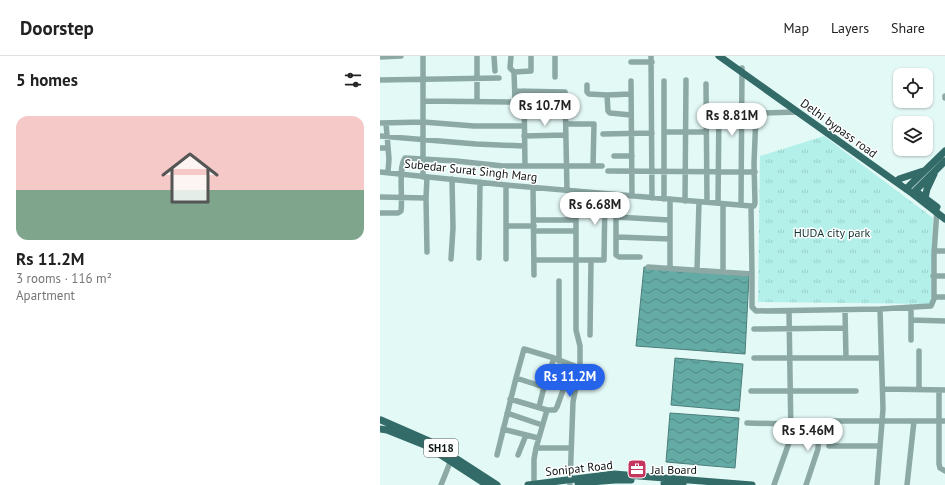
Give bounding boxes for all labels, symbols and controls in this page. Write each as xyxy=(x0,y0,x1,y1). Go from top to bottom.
text: Doorstep xyxy=(20,16,94,40)
text: Map xyxy=(783,19,809,37)
text: Layers xyxy=(831,19,869,37)
text: Share xyxy=(891,19,925,37)
map controls xyxy=(893,68,933,156)
button: locate xyxy=(893,68,933,108)
text: 5 homes xyxy=(16,69,78,91)
icon: filters xyxy=(342,69,364,91)
pin: Rs 10.7M xyxy=(504,93,586,127)
street label: Delhi bypass road xyxy=(798,95,880,161)
text: Rs 10.7M xyxy=(519,97,571,114)
pin: Rs 8.81M xyxy=(691,103,773,137)
text: Rs 8.81M xyxy=(706,107,758,124)
button: layers xyxy=(893,116,933,156)
icon: home xyxy=(154,142,226,214)
street label: Subedar Surat Singh Marg xyxy=(404,156,538,184)
pin: Rs 6.68M xyxy=(554,192,636,226)
text: Rs 6.68M xyxy=(569,196,621,213)
park label: HUDA city park xyxy=(794,225,870,240)
text: Rs 11.2M xyxy=(16,248,84,270)
text: 3 rooms · 116 m² xyxy=(16,270,112,287)
text: Apartment xyxy=(16,287,75,304)
pin: Rs 11.2M xyxy=(529,364,611,398)
text: Rs 11.2M xyxy=(544,368,596,385)
pin: Rs 5.46M xyxy=(767,418,849,452)
text: Rs 5.46M xyxy=(782,422,834,439)
road number: SH18 xyxy=(424,439,458,457)
street label: Sonipat Road xyxy=(545,457,613,479)
office icon: Jal Board xyxy=(626,458,648,480)
place label: Jal Board xyxy=(650,462,697,477)

